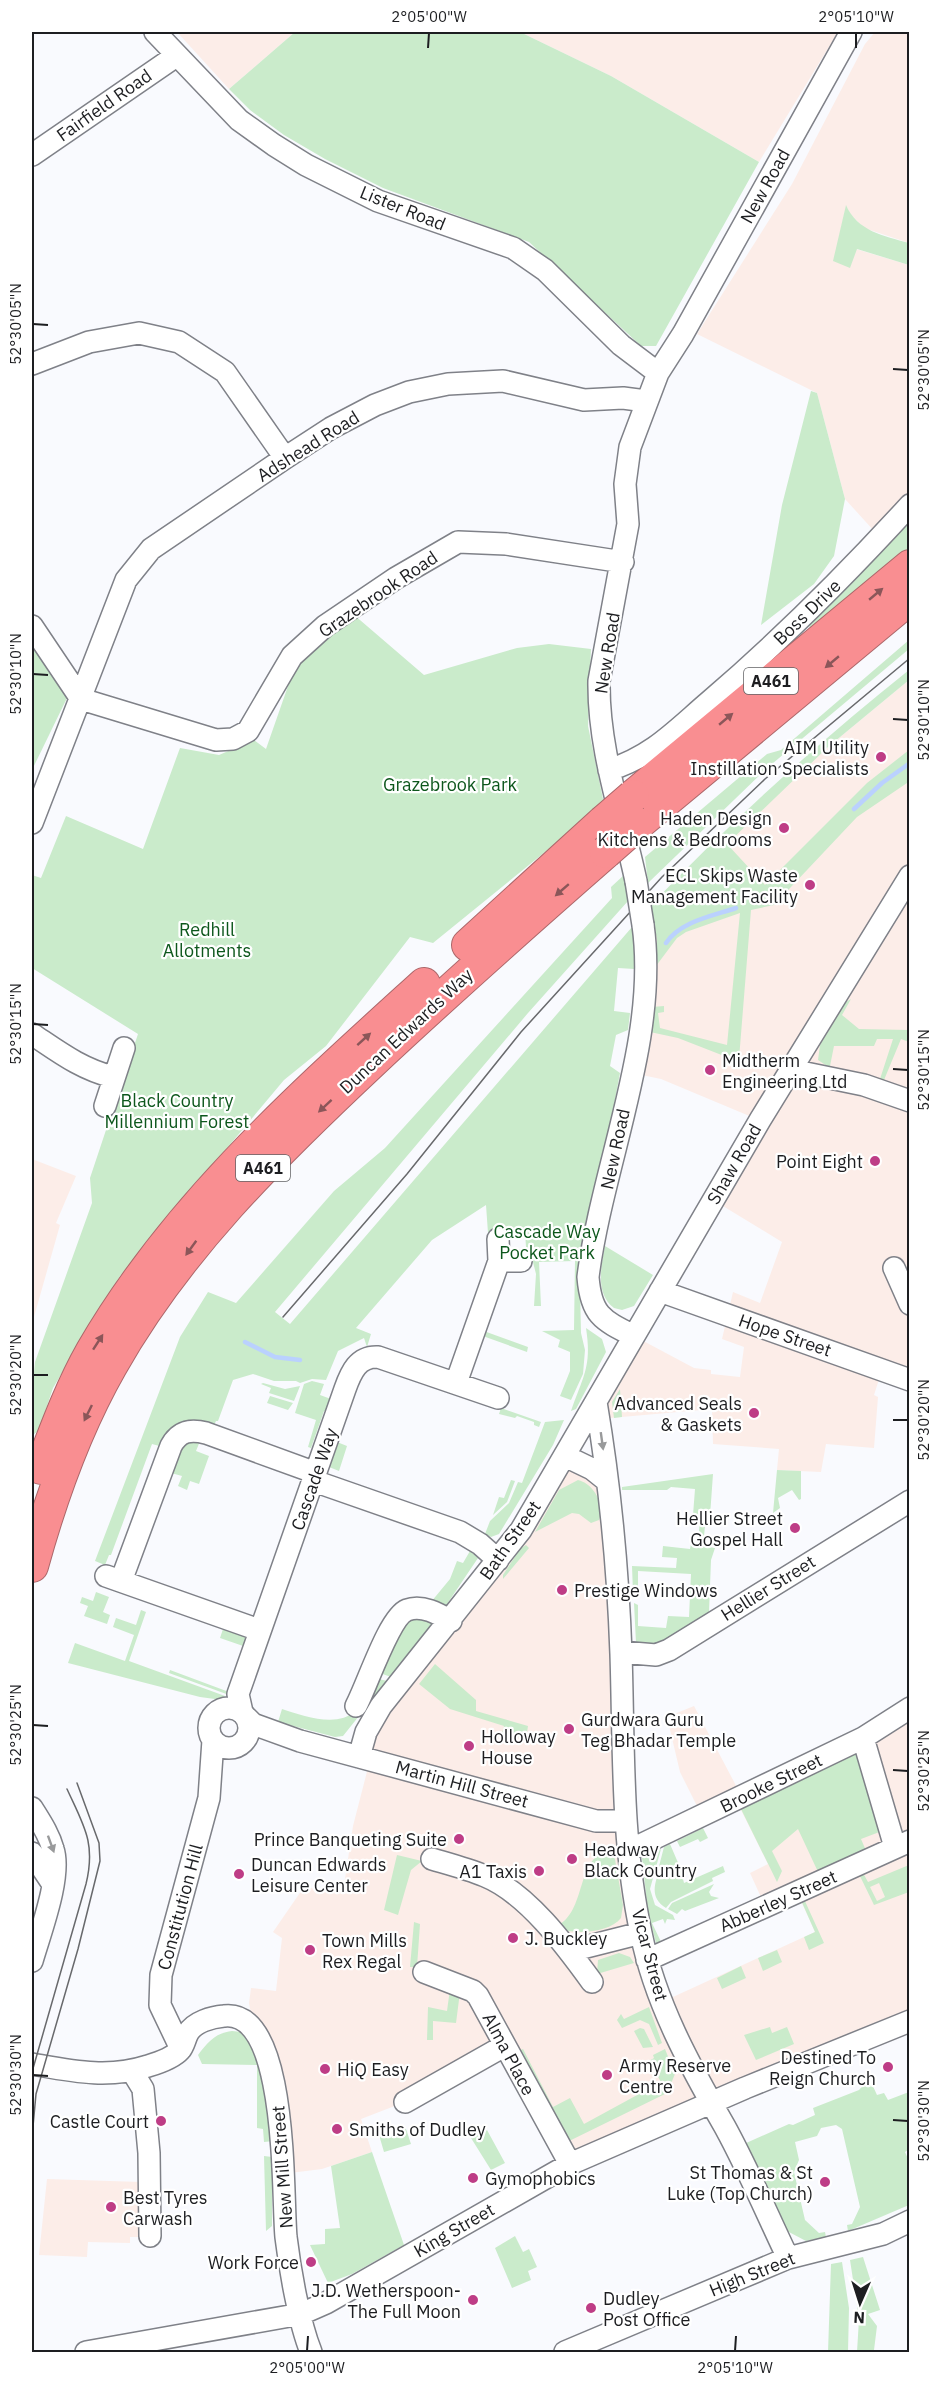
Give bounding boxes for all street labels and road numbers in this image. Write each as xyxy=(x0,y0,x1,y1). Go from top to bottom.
street label: Fairfield Road xyxy=(52,64,156,146)
street label: New Road xyxy=(735,145,795,227)
street label: Lister Road xyxy=(357,180,449,236)
street label: Adshead Road xyxy=(252,405,364,487)
street label: Grazebrook Road xyxy=(314,546,442,642)
street label: Boss Drive xyxy=(768,574,846,650)
street label: New Road xyxy=(589,611,625,695)
road number: A461 xyxy=(744,668,798,694)
street label: Duncan Edwards Way xyxy=(335,963,477,1099)
street label: New Road xyxy=(595,1107,635,1191)
street label: Shaw Road xyxy=(702,1119,766,1209)
road number: A461 xyxy=(236,1155,290,1181)
street label: Hope Street xyxy=(736,1308,834,1362)
street label: Cascade Way xyxy=(286,1425,342,1533)
street label: Bath Street xyxy=(474,1496,546,1584)
street label: Hellier Street xyxy=(717,1550,819,1626)
street label: Brooke Street xyxy=(716,1748,826,1818)
street label: Martin Hill Street xyxy=(393,1755,531,1813)
street label: Constitution Hill xyxy=(152,1841,208,1973)
street label: Abberley Street xyxy=(716,1865,840,1937)
street label: Vicar Street xyxy=(627,1906,673,2004)
street label: Alma Place xyxy=(478,2009,540,2099)
street label: New Mill Street xyxy=(266,2105,298,2229)
street label: King Street xyxy=(410,2198,498,2262)
street label: High Street xyxy=(706,2246,798,2302)

